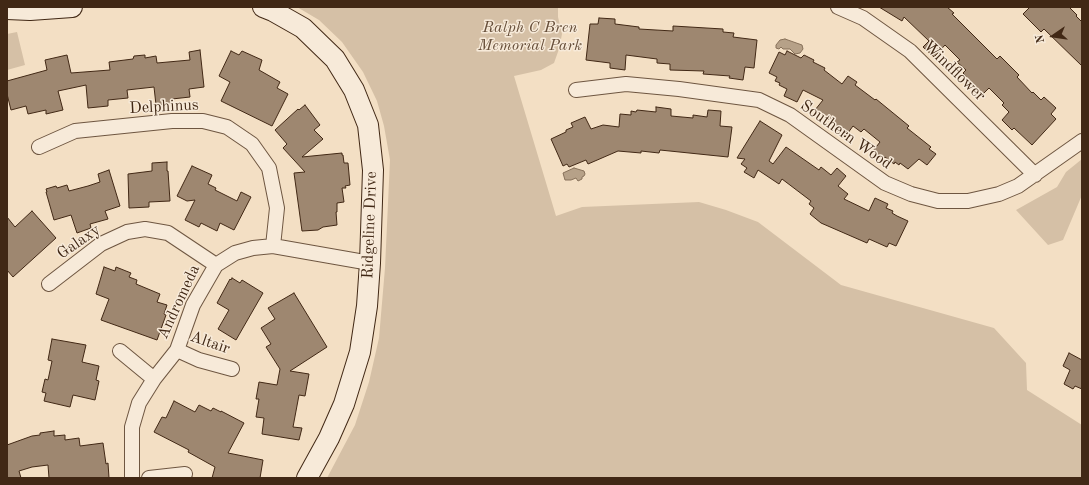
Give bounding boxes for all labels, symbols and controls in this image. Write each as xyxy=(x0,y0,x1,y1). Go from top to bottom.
north arrow xyxy=(1033,16,1073,56)
park label: Ralph C Bren Memorial Park xyxy=(478,18,582,56)
text: N xyxy=(1035,33,1047,44)
street label: Windflower xyxy=(919,37,989,105)
street label: Delphinus xyxy=(129,96,199,118)
street label: Southern Wood xyxy=(796,96,896,174)
street label: Ridgeline Drive xyxy=(359,171,381,279)
street label: Galaxy xyxy=(54,220,104,264)
street label: Andromeda xyxy=(153,262,205,342)
street label: Altair xyxy=(188,327,232,359)

